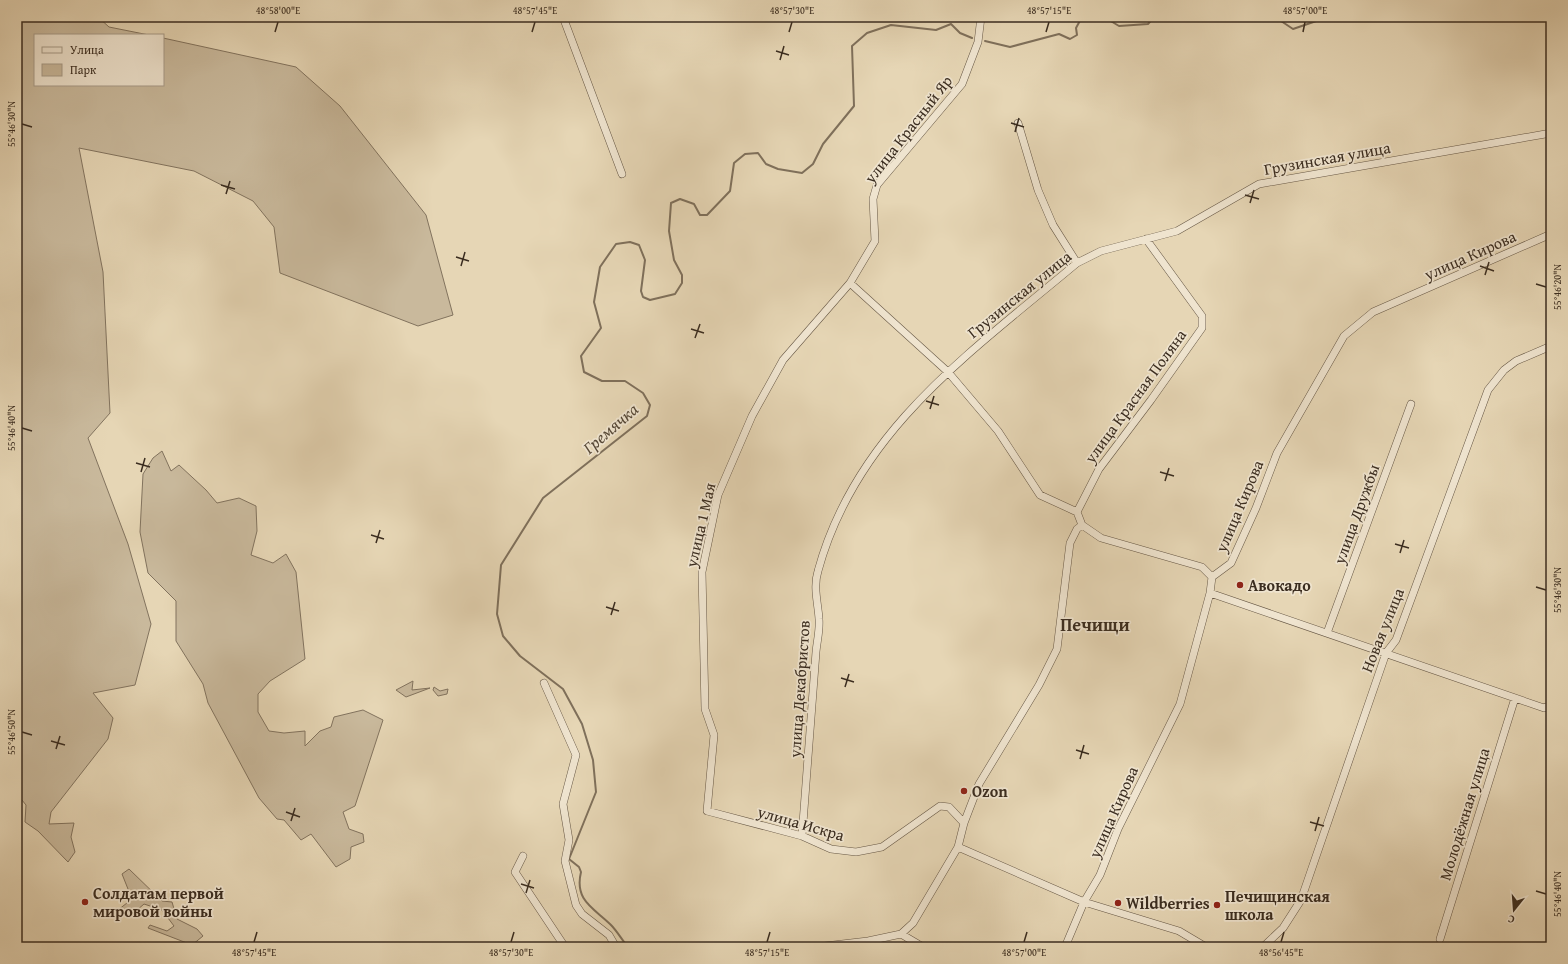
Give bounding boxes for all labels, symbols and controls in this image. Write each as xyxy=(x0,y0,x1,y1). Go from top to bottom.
text: 48°58'00"E xyxy=(256,3,300,18)
text: 48°57'45"E xyxy=(513,3,557,18)
text: 48°57'30"E xyxy=(770,3,814,18)
text: 48°57'15"E xyxy=(1027,3,1071,18)
text: 48°57'00"E xyxy=(1283,3,1327,18)
legend xyxy=(34,34,164,86)
text: Улица xyxy=(70,41,104,58)
text: Парк xyxy=(70,61,97,78)
street label: улица Красный Яр xyxy=(857,70,958,189)
text: 55°46'30"N xyxy=(4,101,19,147)
street label: Грузинская улица xyxy=(1262,135,1393,181)
street label: улица Кирова xyxy=(1419,224,1520,286)
street label: Грузинская улица xyxy=(962,244,1077,344)
text: 55°46'20"N xyxy=(1550,264,1565,310)
street label: улица Красная Поляна xyxy=(1077,324,1192,469)
water label: Гремячка xyxy=(576,397,643,460)
text: 55°46'40"N xyxy=(4,405,19,451)
street label: улица Кирова xyxy=(1208,456,1269,557)
street label: улица Дружбы xyxy=(1326,461,1385,568)
street label: улица 1 Мая xyxy=(678,480,721,571)
text: 55°46'30"N xyxy=(1550,567,1565,613)
place label: Авокадо xyxy=(1248,573,1311,597)
marker: Авокадо xyxy=(1235,580,1245,590)
street label: Новая улица xyxy=(1354,584,1410,676)
district label: Печищи xyxy=(1060,611,1130,638)
street label: улица Декабристов xyxy=(782,619,816,759)
text: 55°46'50"N xyxy=(4,709,19,755)
street label: Молодёжная улица xyxy=(1432,744,1496,883)
street label: улица Кирова xyxy=(1082,762,1144,863)
place label: Ozon xyxy=(972,779,1008,803)
marker: Ozon xyxy=(959,786,969,796)
street label: улица Искра xyxy=(754,799,848,847)
text: 55°46'40"N xyxy=(1550,871,1565,917)
place label: Солдатам первой мировой войны xyxy=(93,881,224,923)
place label: Печищинская школа xyxy=(1225,884,1330,926)
north arrow xyxy=(1494,890,1534,930)
place label: Wildberries xyxy=(1126,891,1210,915)
marker: Солдатам первой мировой войны xyxy=(80,897,90,907)
marker: Wildberries xyxy=(1113,898,1123,908)
marker: Печищинская школа xyxy=(1212,900,1222,910)
text: С xyxy=(1506,911,1516,928)
text: 48°57'45"E xyxy=(232,945,276,960)
text: 48°57'30"E xyxy=(489,945,533,960)
text: 48°57'15"E xyxy=(745,945,789,960)
text: 48°57'00"E xyxy=(1002,945,1046,960)
text: 48°56'45"E xyxy=(1259,945,1303,960)

